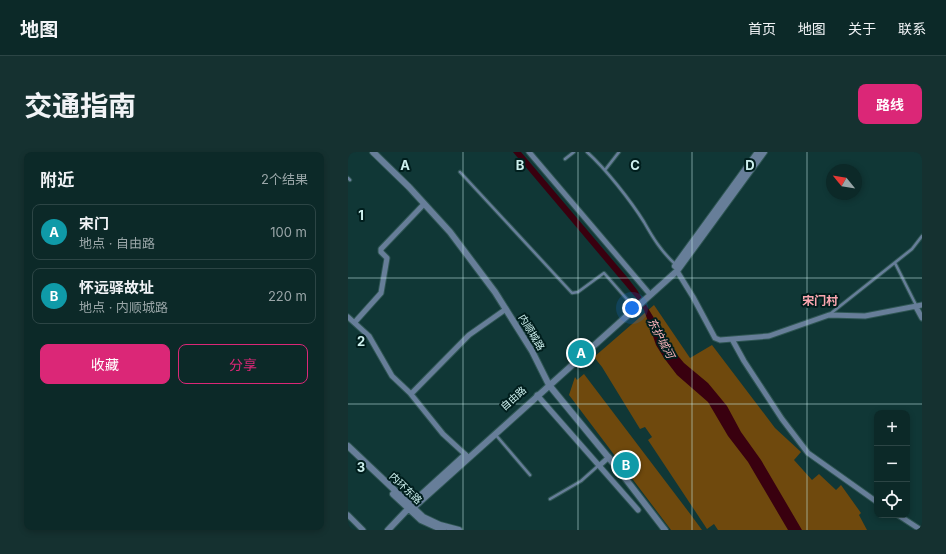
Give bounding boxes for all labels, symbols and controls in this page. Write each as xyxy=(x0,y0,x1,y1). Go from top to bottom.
text: 地图 xyxy=(20,18,58,41)
text: 首页 xyxy=(748,20,776,37)
text: 地图 xyxy=(798,20,826,37)
text: 关于 xyxy=(848,20,876,37)
text: 联系 xyxy=(898,20,926,37)
button: 路线 xyxy=(858,84,922,124)
text: 交通指南 xyxy=(24,89,136,123)
text: A xyxy=(400,157,410,173)
text: B xyxy=(516,157,525,173)
text: C xyxy=(630,157,640,173)
text: D xyxy=(745,157,755,173)
north arrow xyxy=(826,164,862,200)
text: 附近 xyxy=(40,170,74,190)
text: 2个结果 xyxy=(261,171,308,187)
text: 1 xyxy=(358,207,364,223)
text: 宋门 xyxy=(79,214,109,233)
text: A xyxy=(49,224,59,240)
text: 100 m xyxy=(270,224,307,240)
text: 地点 · 自由路 xyxy=(79,235,155,251)
text: 怀远驿故址 xyxy=(79,278,154,297)
text: B xyxy=(50,288,58,304)
text: 220 m xyxy=(268,288,307,304)
district label: 宋门村 xyxy=(802,293,838,308)
your location xyxy=(622,298,642,318)
text: 地点 · 内顺城路 xyxy=(79,299,168,315)
street label: 内顺城路 xyxy=(517,312,547,352)
water label: 东护城河 xyxy=(644,315,678,362)
text: 2 xyxy=(357,333,365,349)
pin: A xyxy=(568,338,594,368)
button: 收藏 xyxy=(40,344,170,384)
button: 分享 xyxy=(178,344,308,384)
street label: 自由路 xyxy=(498,384,528,412)
map controls xyxy=(874,410,910,518)
button: + xyxy=(874,410,910,446)
button: − xyxy=(874,446,910,482)
pin: B xyxy=(613,450,639,480)
text: 3 xyxy=(357,459,365,475)
street label: 内环东路 xyxy=(387,470,425,506)
button: locate xyxy=(874,482,910,518)

